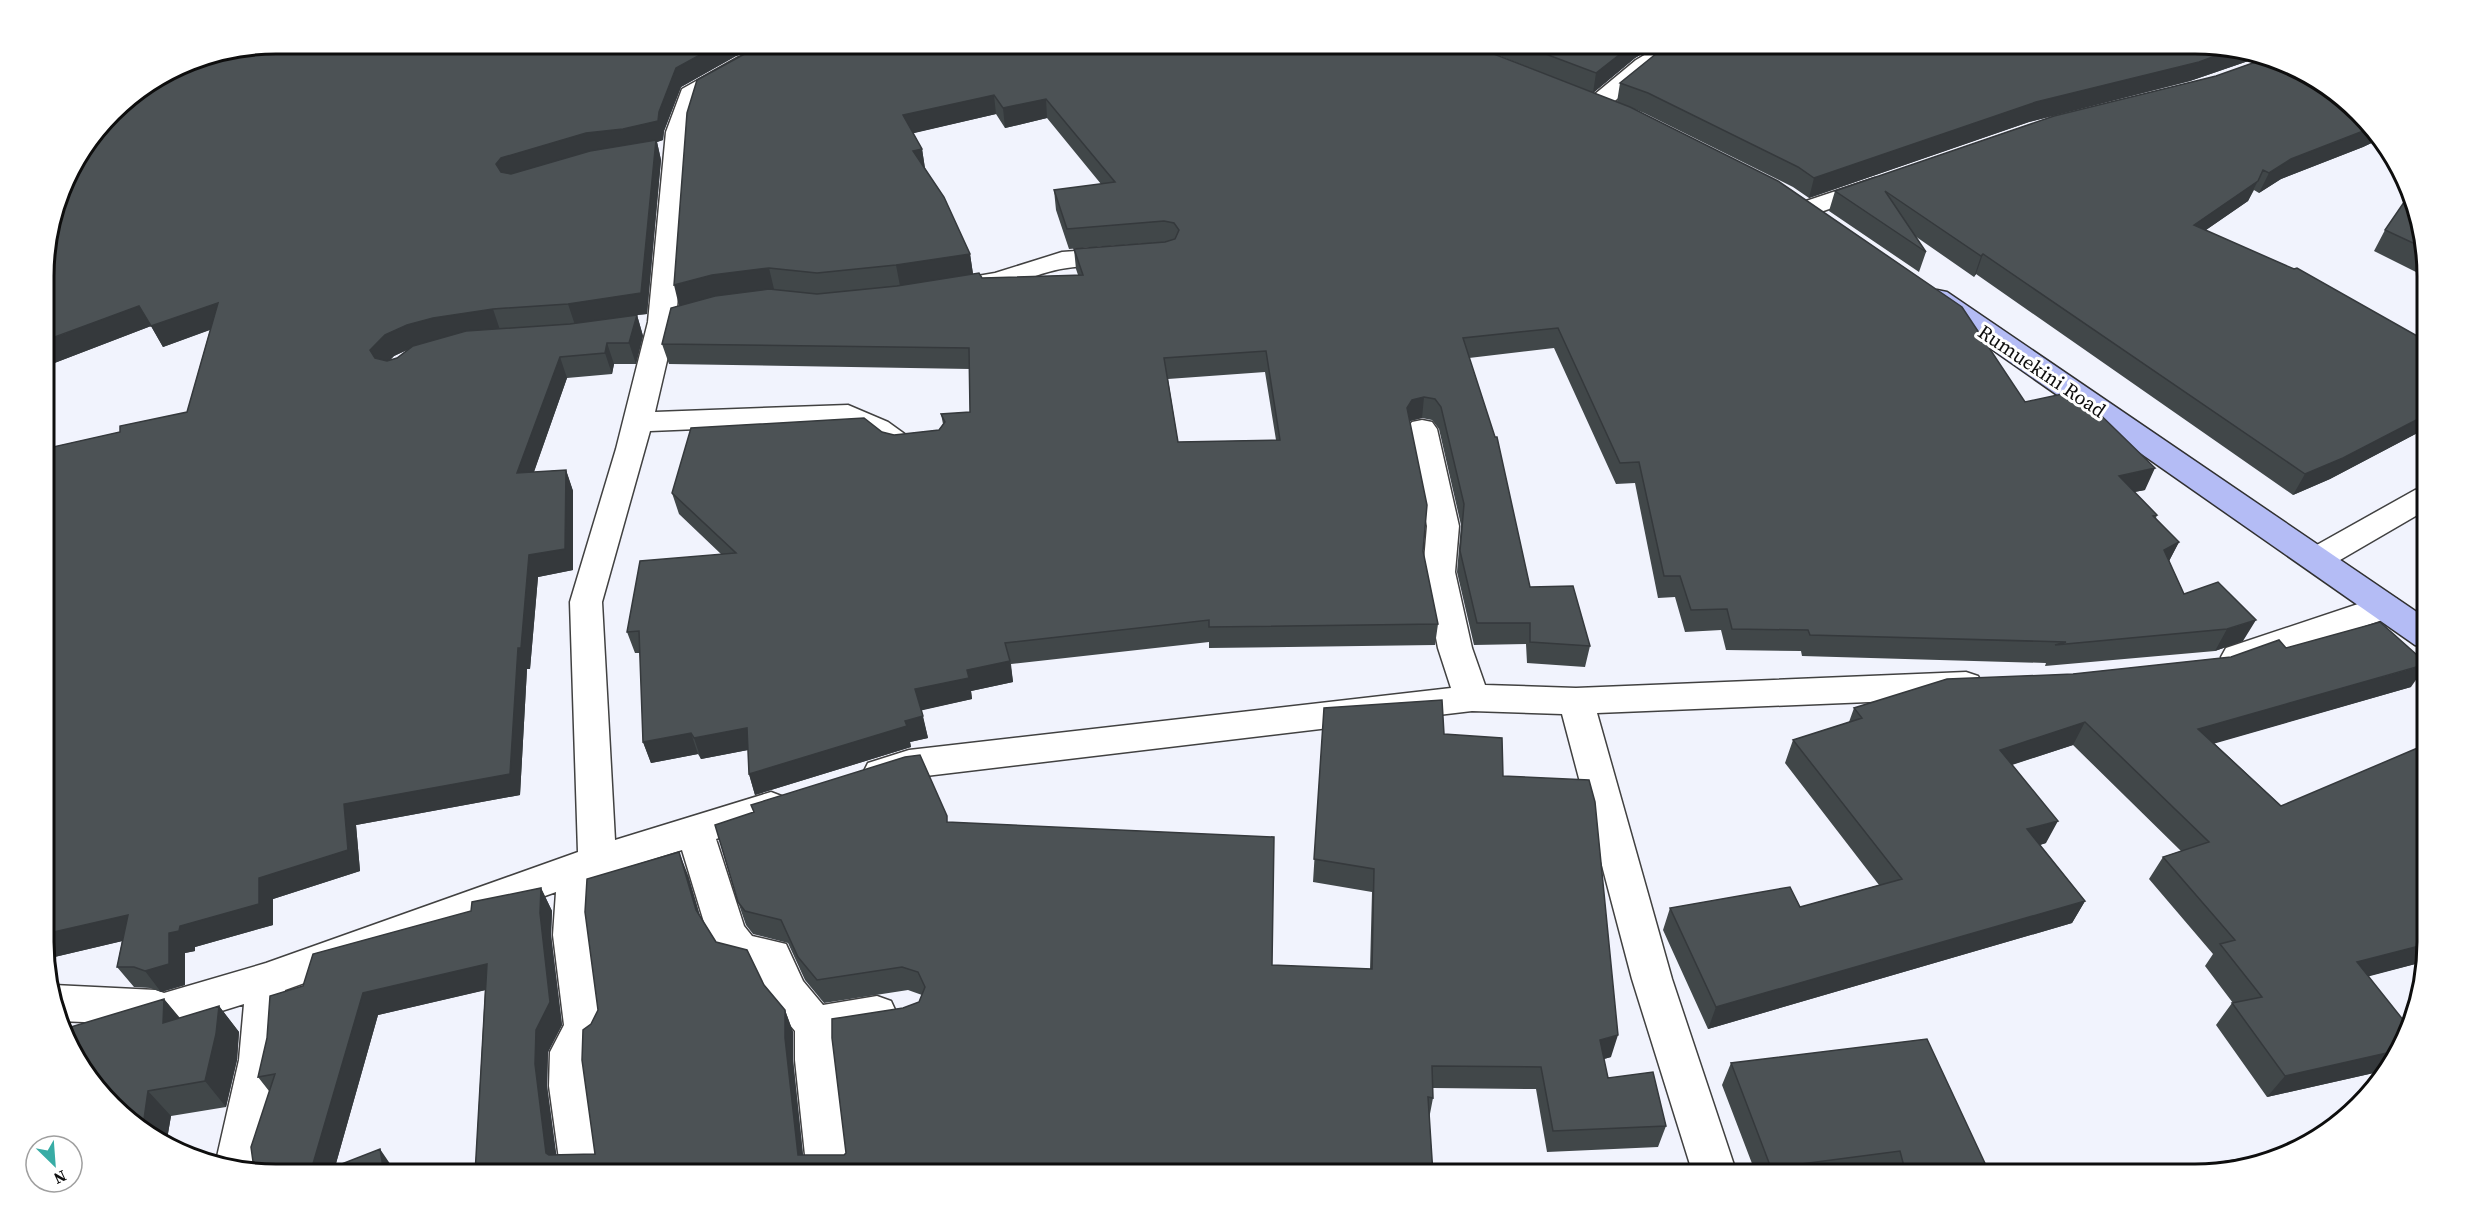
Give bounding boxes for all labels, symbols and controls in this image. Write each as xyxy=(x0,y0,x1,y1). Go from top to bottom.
street label: Rumuekini Road xyxy=(1972,318,2112,425)
north arrow xyxy=(24,1134,84,1194)
text: N xyxy=(50,1165,70,1190)

